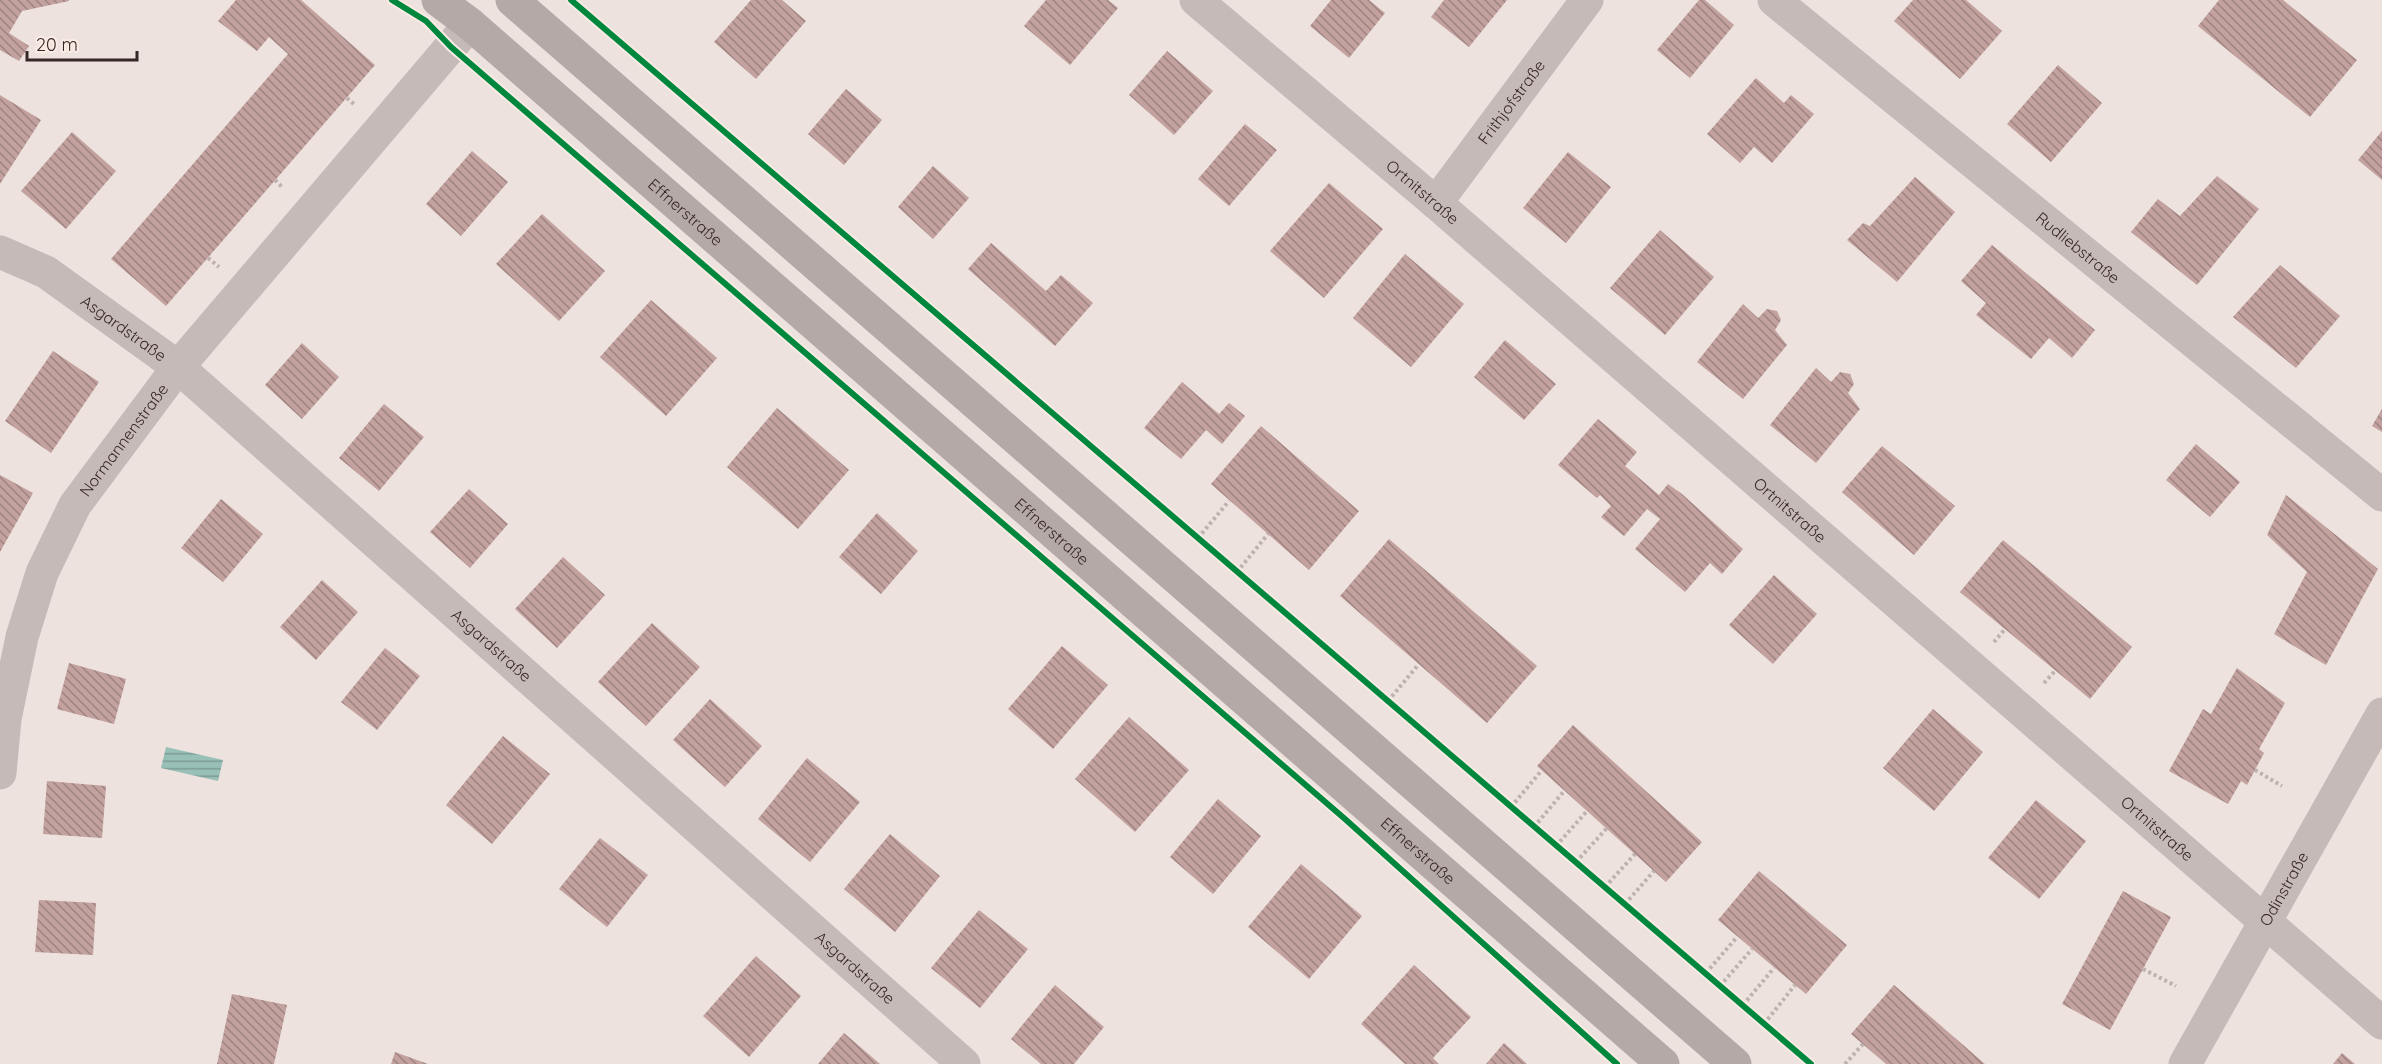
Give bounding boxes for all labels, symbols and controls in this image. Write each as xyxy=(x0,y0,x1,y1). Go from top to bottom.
scale bar xyxy=(27,24,136,62)
text: 20 m xyxy=(36,33,78,56)
street label: Frithjofstraße xyxy=(1473,56,1549,148)
street label: Ortnitstraße xyxy=(1382,155,1463,229)
street label: Effnerstraße xyxy=(644,174,727,250)
street label: Rudliebstraße xyxy=(2032,207,2124,288)
street label: Asgardstraße xyxy=(77,291,170,365)
street label: Normannenstraße xyxy=(75,379,172,500)
street label: Ortnitstraße xyxy=(1750,473,1831,547)
street label: Effnerstraße xyxy=(1011,493,1093,569)
street label: Asgardstraße xyxy=(447,604,536,686)
street label: Ortnitstraße xyxy=(2117,791,2198,865)
street label: Effnerstraße xyxy=(1377,813,1460,889)
street label: Odinstraße xyxy=(2255,848,2312,930)
street label: Asgardstraße xyxy=(811,927,899,1008)

